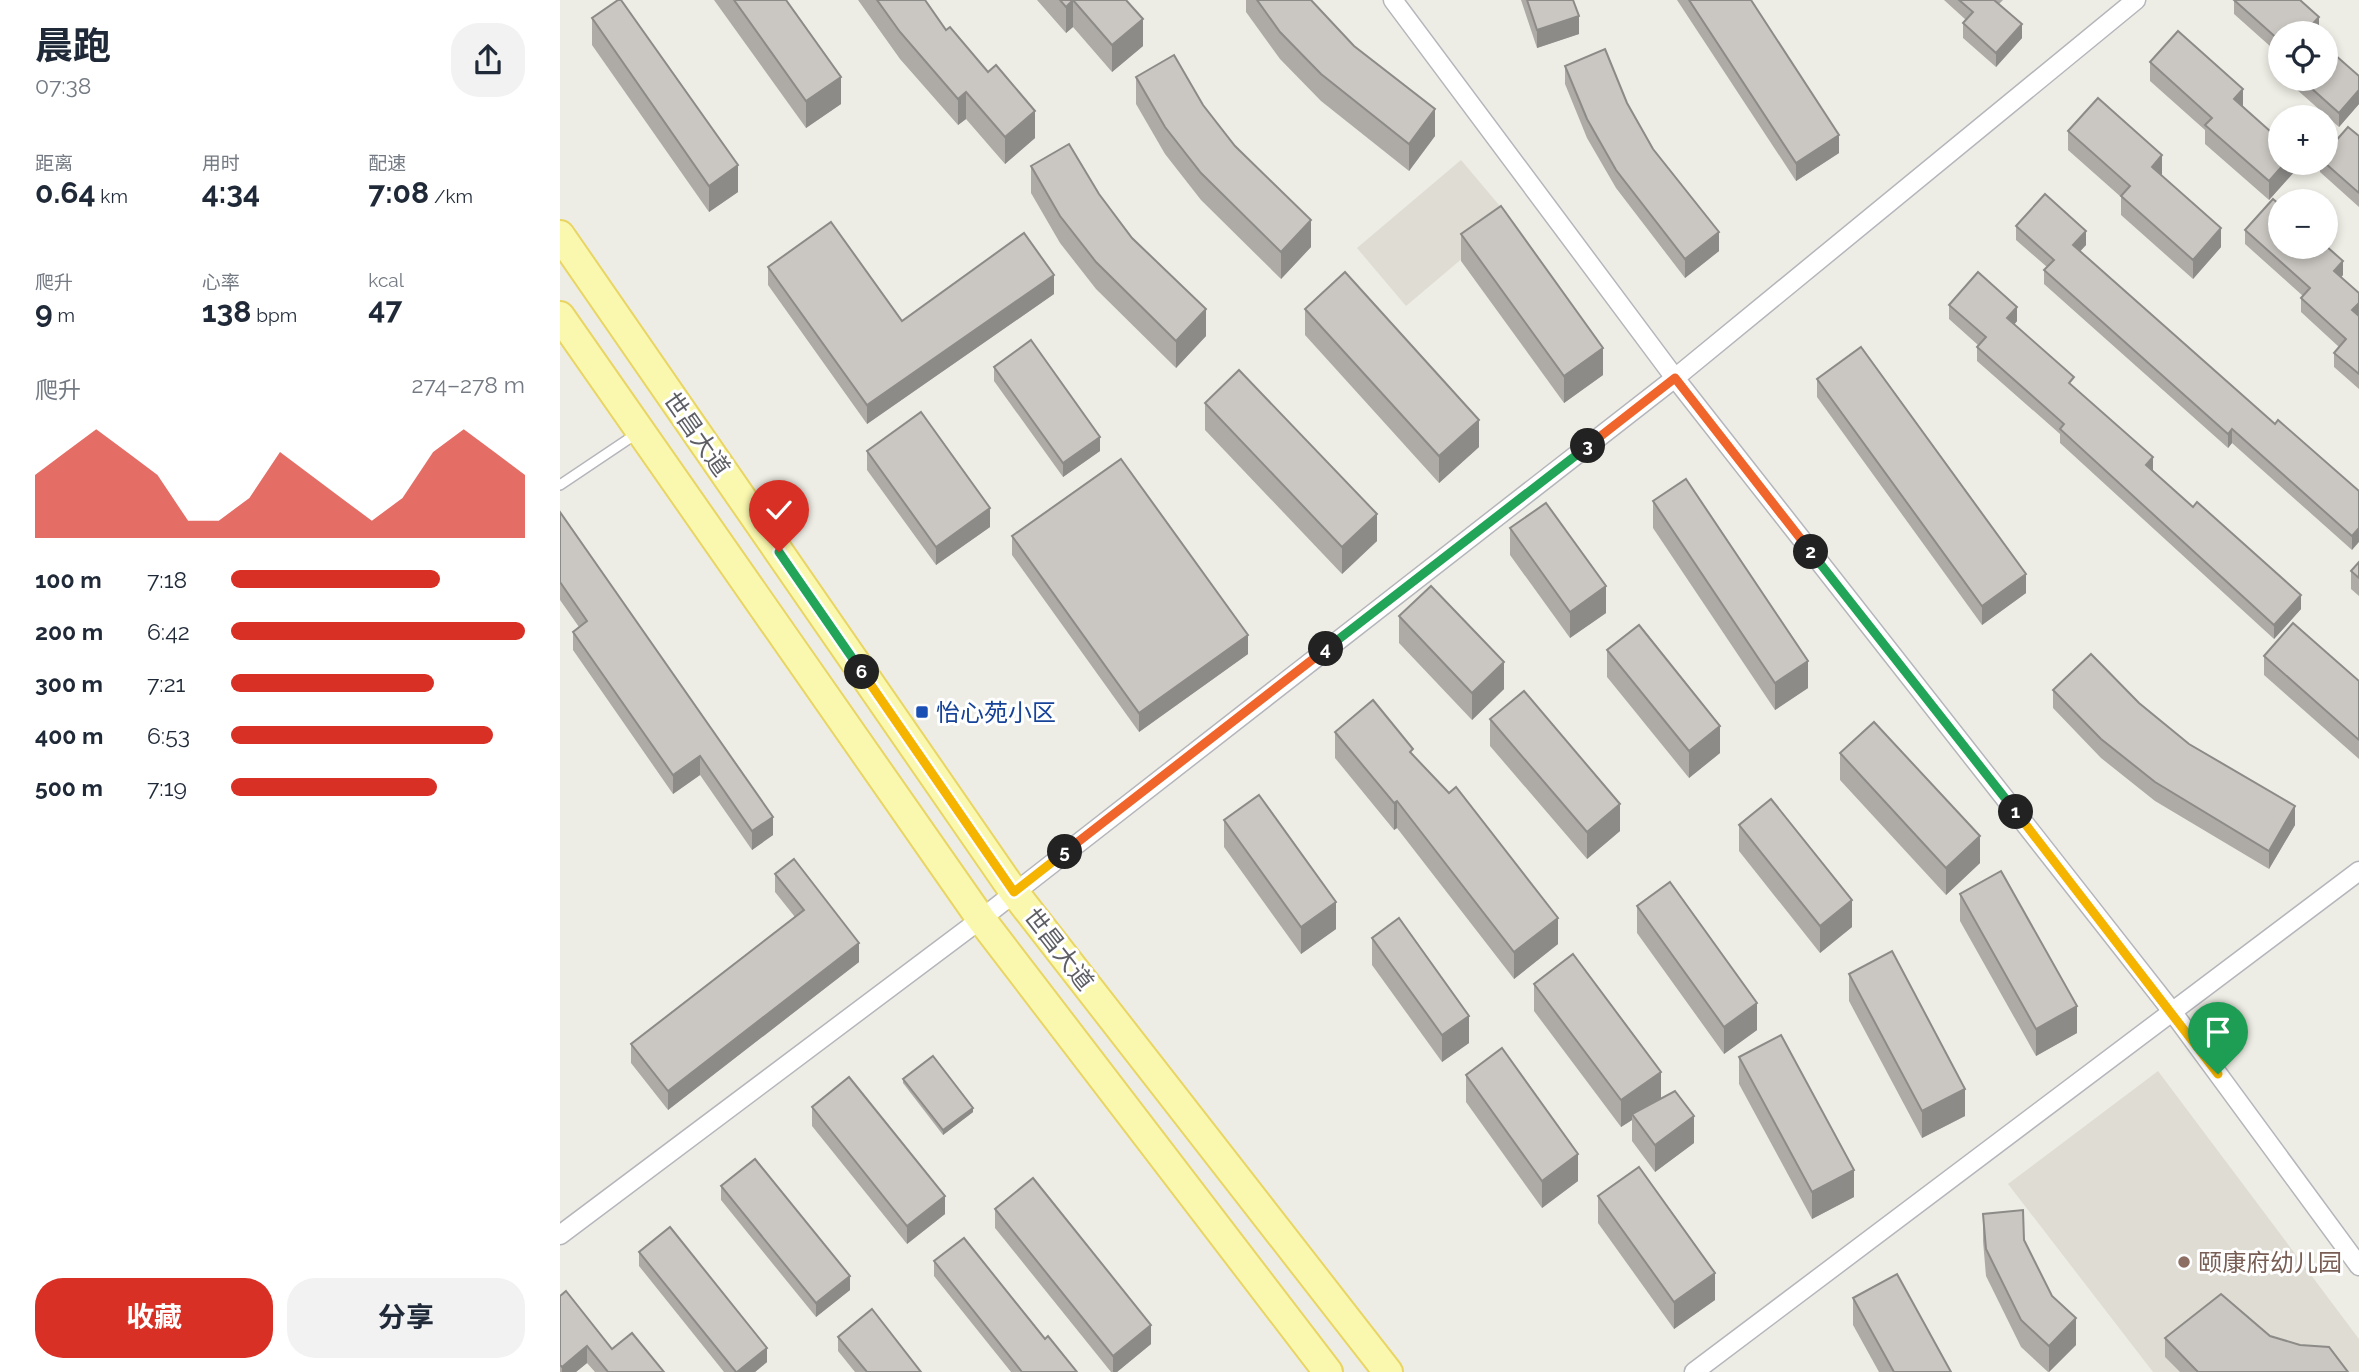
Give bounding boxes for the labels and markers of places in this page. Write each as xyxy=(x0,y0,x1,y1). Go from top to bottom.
pin: 3 xyxy=(1570,428,1606,464)
pin xyxy=(749,480,809,552)
pin: 2 xyxy=(1794,534,1828,570)
pin: 4 xyxy=(1308,632,1344,666)
pin: 6 xyxy=(844,654,880,690)
place label: 怡心苑小区 xyxy=(936,698,1056,727)
marker: 怡心苑小区 xyxy=(914,704,930,720)
pin: 1 xyxy=(1998,794,2034,830)
pin: 5 xyxy=(1048,834,1082,870)
pin xyxy=(2188,1002,2248,1074)
place label: 颐康府幼儿园 xyxy=(2198,1248,2342,1277)
marker: 颐康府幼儿园 xyxy=(2176,1254,2192,1270)

